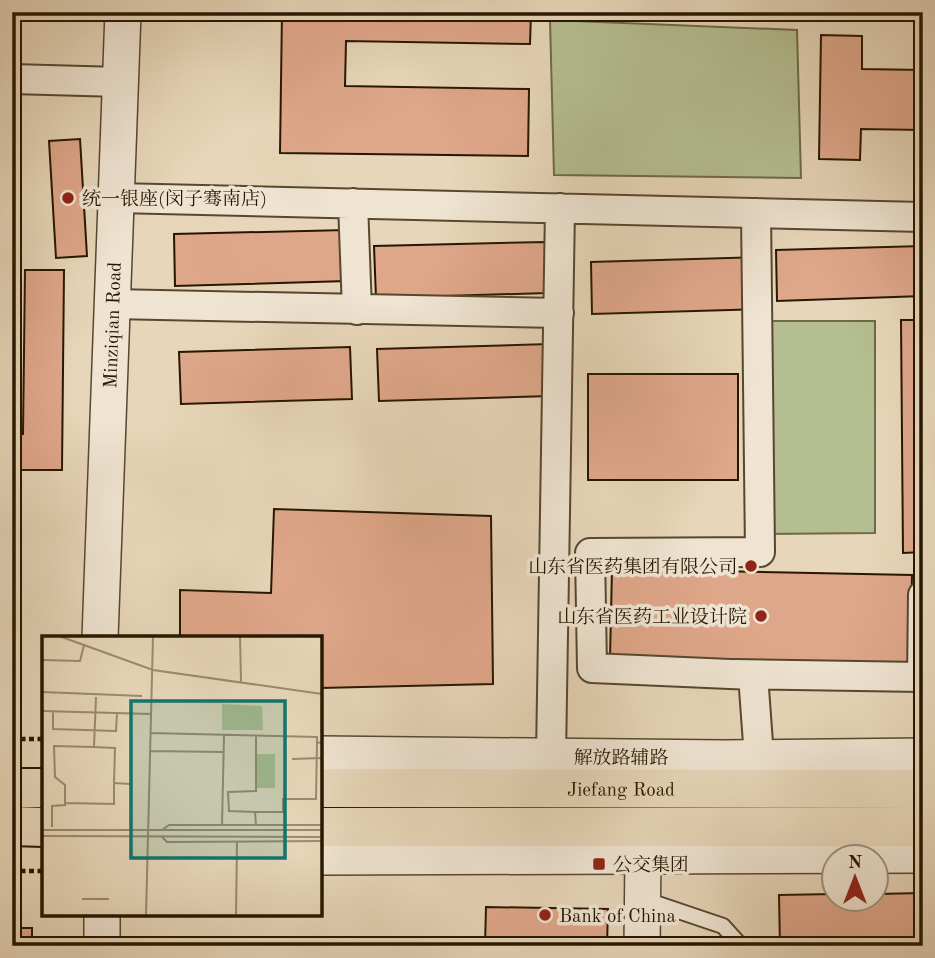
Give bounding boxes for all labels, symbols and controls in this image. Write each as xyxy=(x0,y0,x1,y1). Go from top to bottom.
place label: 统一银座(闵子骞南店) xyxy=(82,188,267,210)
marker: 统一银座(闵子骞南店) xyxy=(60,190,76,206)
street label: Minziqian Road xyxy=(102,261,126,389)
place label: 山东省医药集团有限公司 xyxy=(528,556,737,578)
marker: 山东省医药集团有限公司 xyxy=(743,558,759,574)
place label: 山东省医药工业设计院 xyxy=(557,607,747,628)
marker: 山东省医药工业设计院 xyxy=(753,608,769,624)
inset map xyxy=(42,636,322,916)
street label: 解放路辅路 xyxy=(573,748,669,769)
street label: Jiefang Road xyxy=(567,781,675,801)
north arrow xyxy=(820,842,890,912)
place label: 公交集团 xyxy=(613,854,689,876)
text: N xyxy=(848,854,863,873)
marker: 公交集团 xyxy=(591,856,607,872)
marker: Bank of China xyxy=(537,907,553,923)
place label: Bank of China xyxy=(559,908,676,927)

